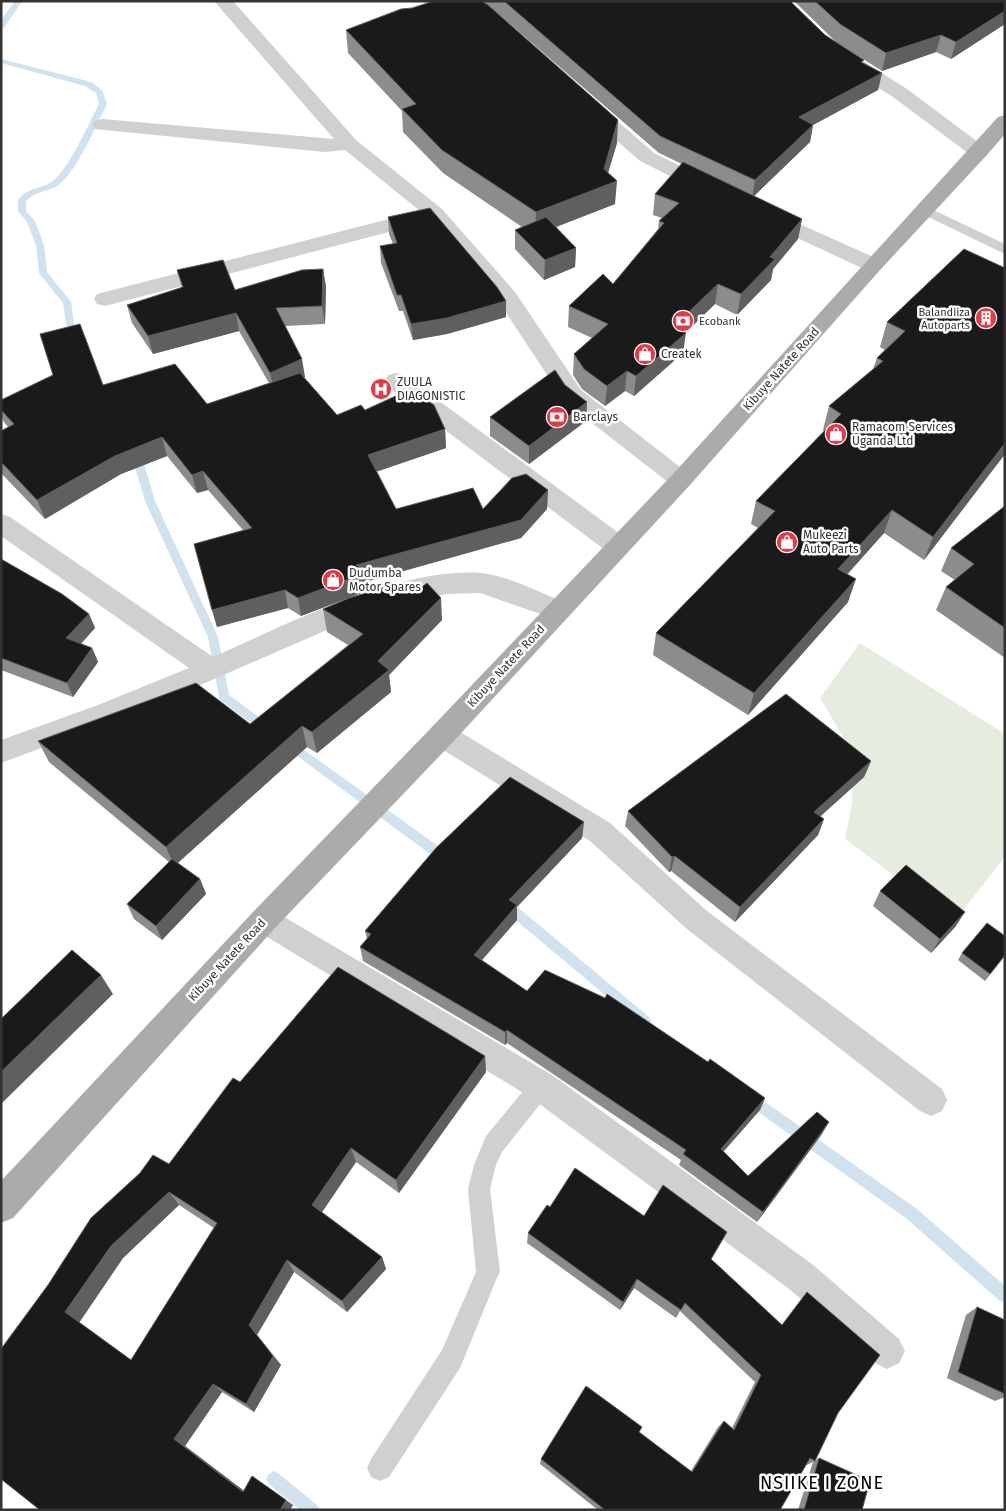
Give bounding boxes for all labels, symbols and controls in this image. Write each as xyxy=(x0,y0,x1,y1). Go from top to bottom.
place label: Balandiiza Autoparts xyxy=(918,306,970,332)
building icon: Balandiiza Autoparts xyxy=(974,306,998,330)
bank icon: Ecobank xyxy=(671,309,695,333)
place label: Ecobank xyxy=(699,315,741,328)
street label: Kibuye Natete Road xyxy=(740,325,822,413)
shop icon: Createk xyxy=(633,342,657,366)
place label: Createk xyxy=(661,347,702,361)
place label: ZUULA DIAGONISTIC xyxy=(397,375,466,403)
hospital icon: ZUULA DIAGONISTIC xyxy=(369,377,393,401)
bank icon: Barclays xyxy=(545,405,569,429)
place label: Barclays xyxy=(573,410,618,424)
place label: Ramacom Services Uganda Ltd xyxy=(852,420,953,448)
shop icon: Ramacom Services Uganda Ltd xyxy=(824,422,848,446)
place label: Mukeezi Auto Parts xyxy=(803,528,859,556)
shop icon: Mukeezi Auto Parts xyxy=(775,530,799,554)
place label: Dudumba Motor Spares xyxy=(349,566,421,594)
shop icon: Dudumba Motor Spares xyxy=(321,568,345,592)
street label: Kibuye Natete Road xyxy=(464,622,548,710)
street label: Kibuye Natete Road xyxy=(185,916,269,1004)
district label: NSIIKE I ZONE xyxy=(760,1472,884,1494)

